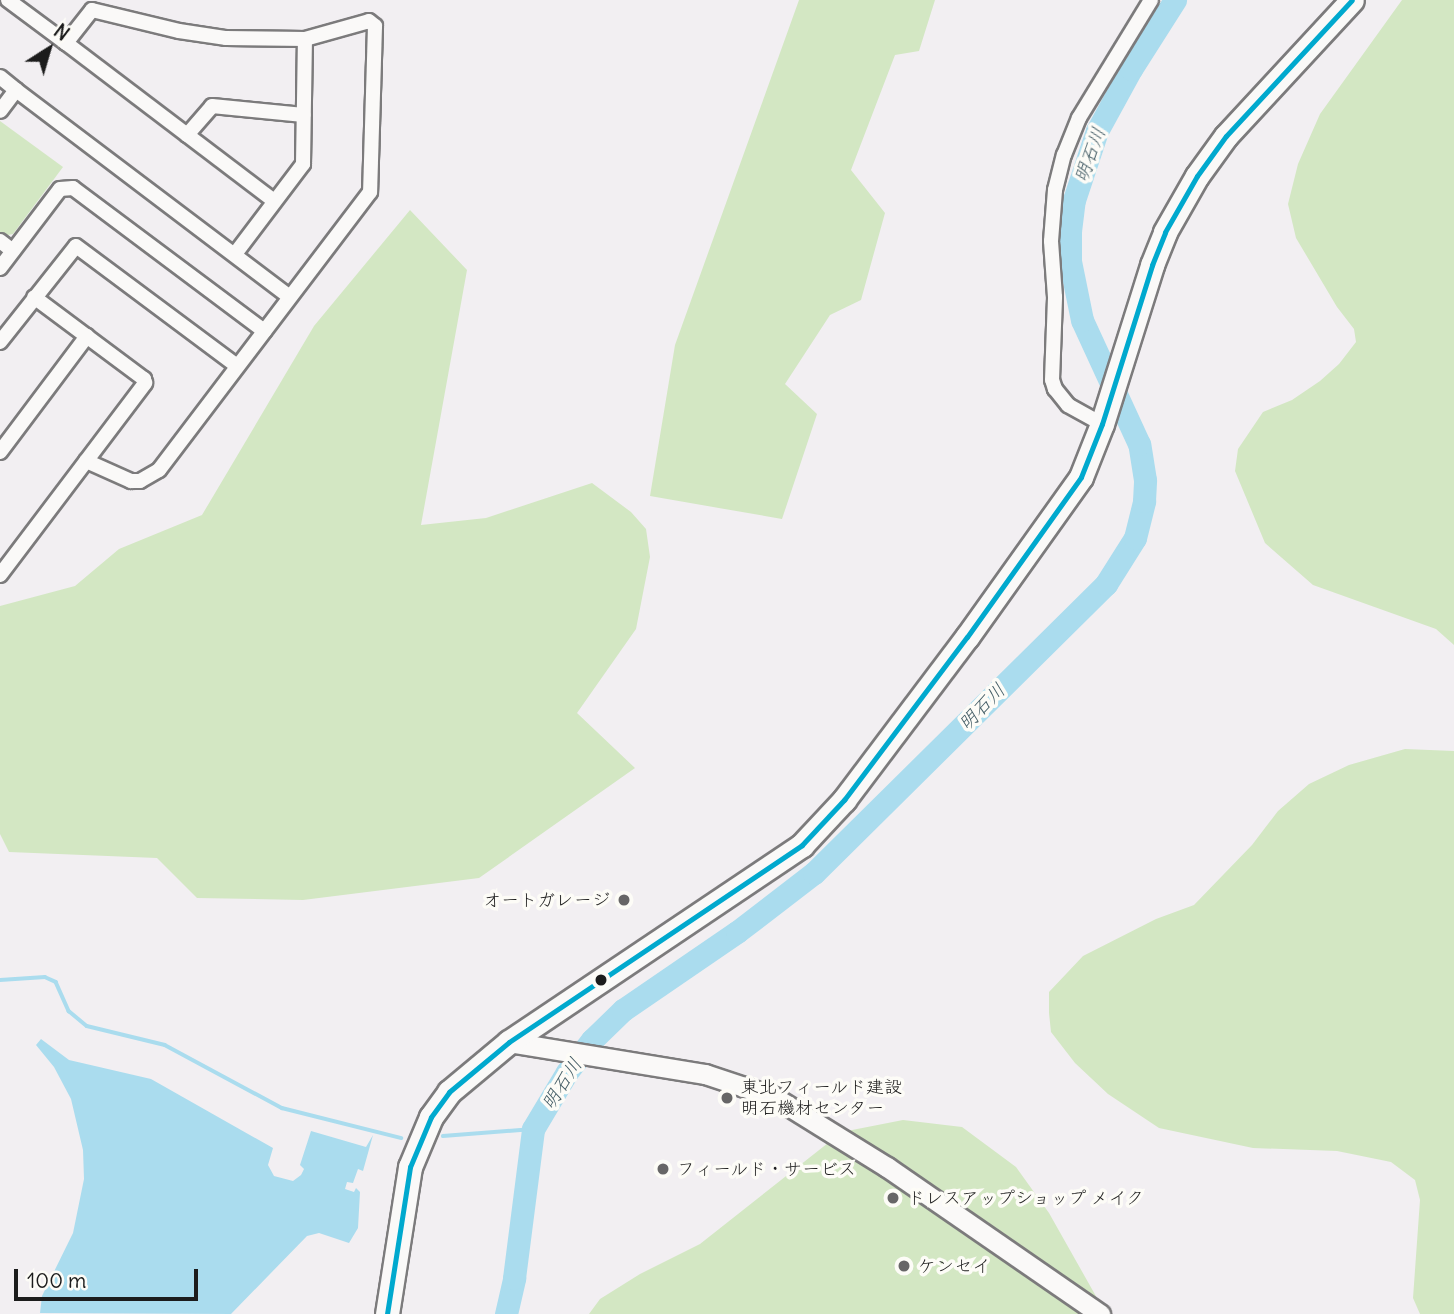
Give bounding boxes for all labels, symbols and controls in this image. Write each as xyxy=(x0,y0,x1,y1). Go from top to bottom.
north arrow xyxy=(14,14,84,84)
text: N xyxy=(49,19,74,46)
water label: 明石川 xyxy=(1070,124,1110,186)
water label: 明石川 xyxy=(954,679,1010,735)
place label: オートガレージ xyxy=(483,889,610,911)
marker: オートガレージ xyxy=(616,892,632,908)
unlabelled marker xyxy=(594,973,608,987)
water label: 明石川 xyxy=(537,1054,587,1114)
place label: 東北フィールド建設 明石機材センター xyxy=(741,1077,903,1120)
marker: 東北フィールド建設 明石機材センター xyxy=(719,1090,735,1106)
place label: フィールド・サービス xyxy=(677,1158,857,1180)
marker: フィールド・サービス xyxy=(655,1161,671,1177)
place label: ドレスアップショップ メイク xyxy=(907,1187,1145,1209)
marker: ドレスアップショップ メイク xyxy=(885,1190,901,1206)
scale bar xyxy=(18,1254,201,1298)
place label: ケンセイ xyxy=(918,1255,990,1277)
marker: ケンセイ xyxy=(896,1258,912,1274)
text: 100 m xyxy=(27,1267,86,1294)

